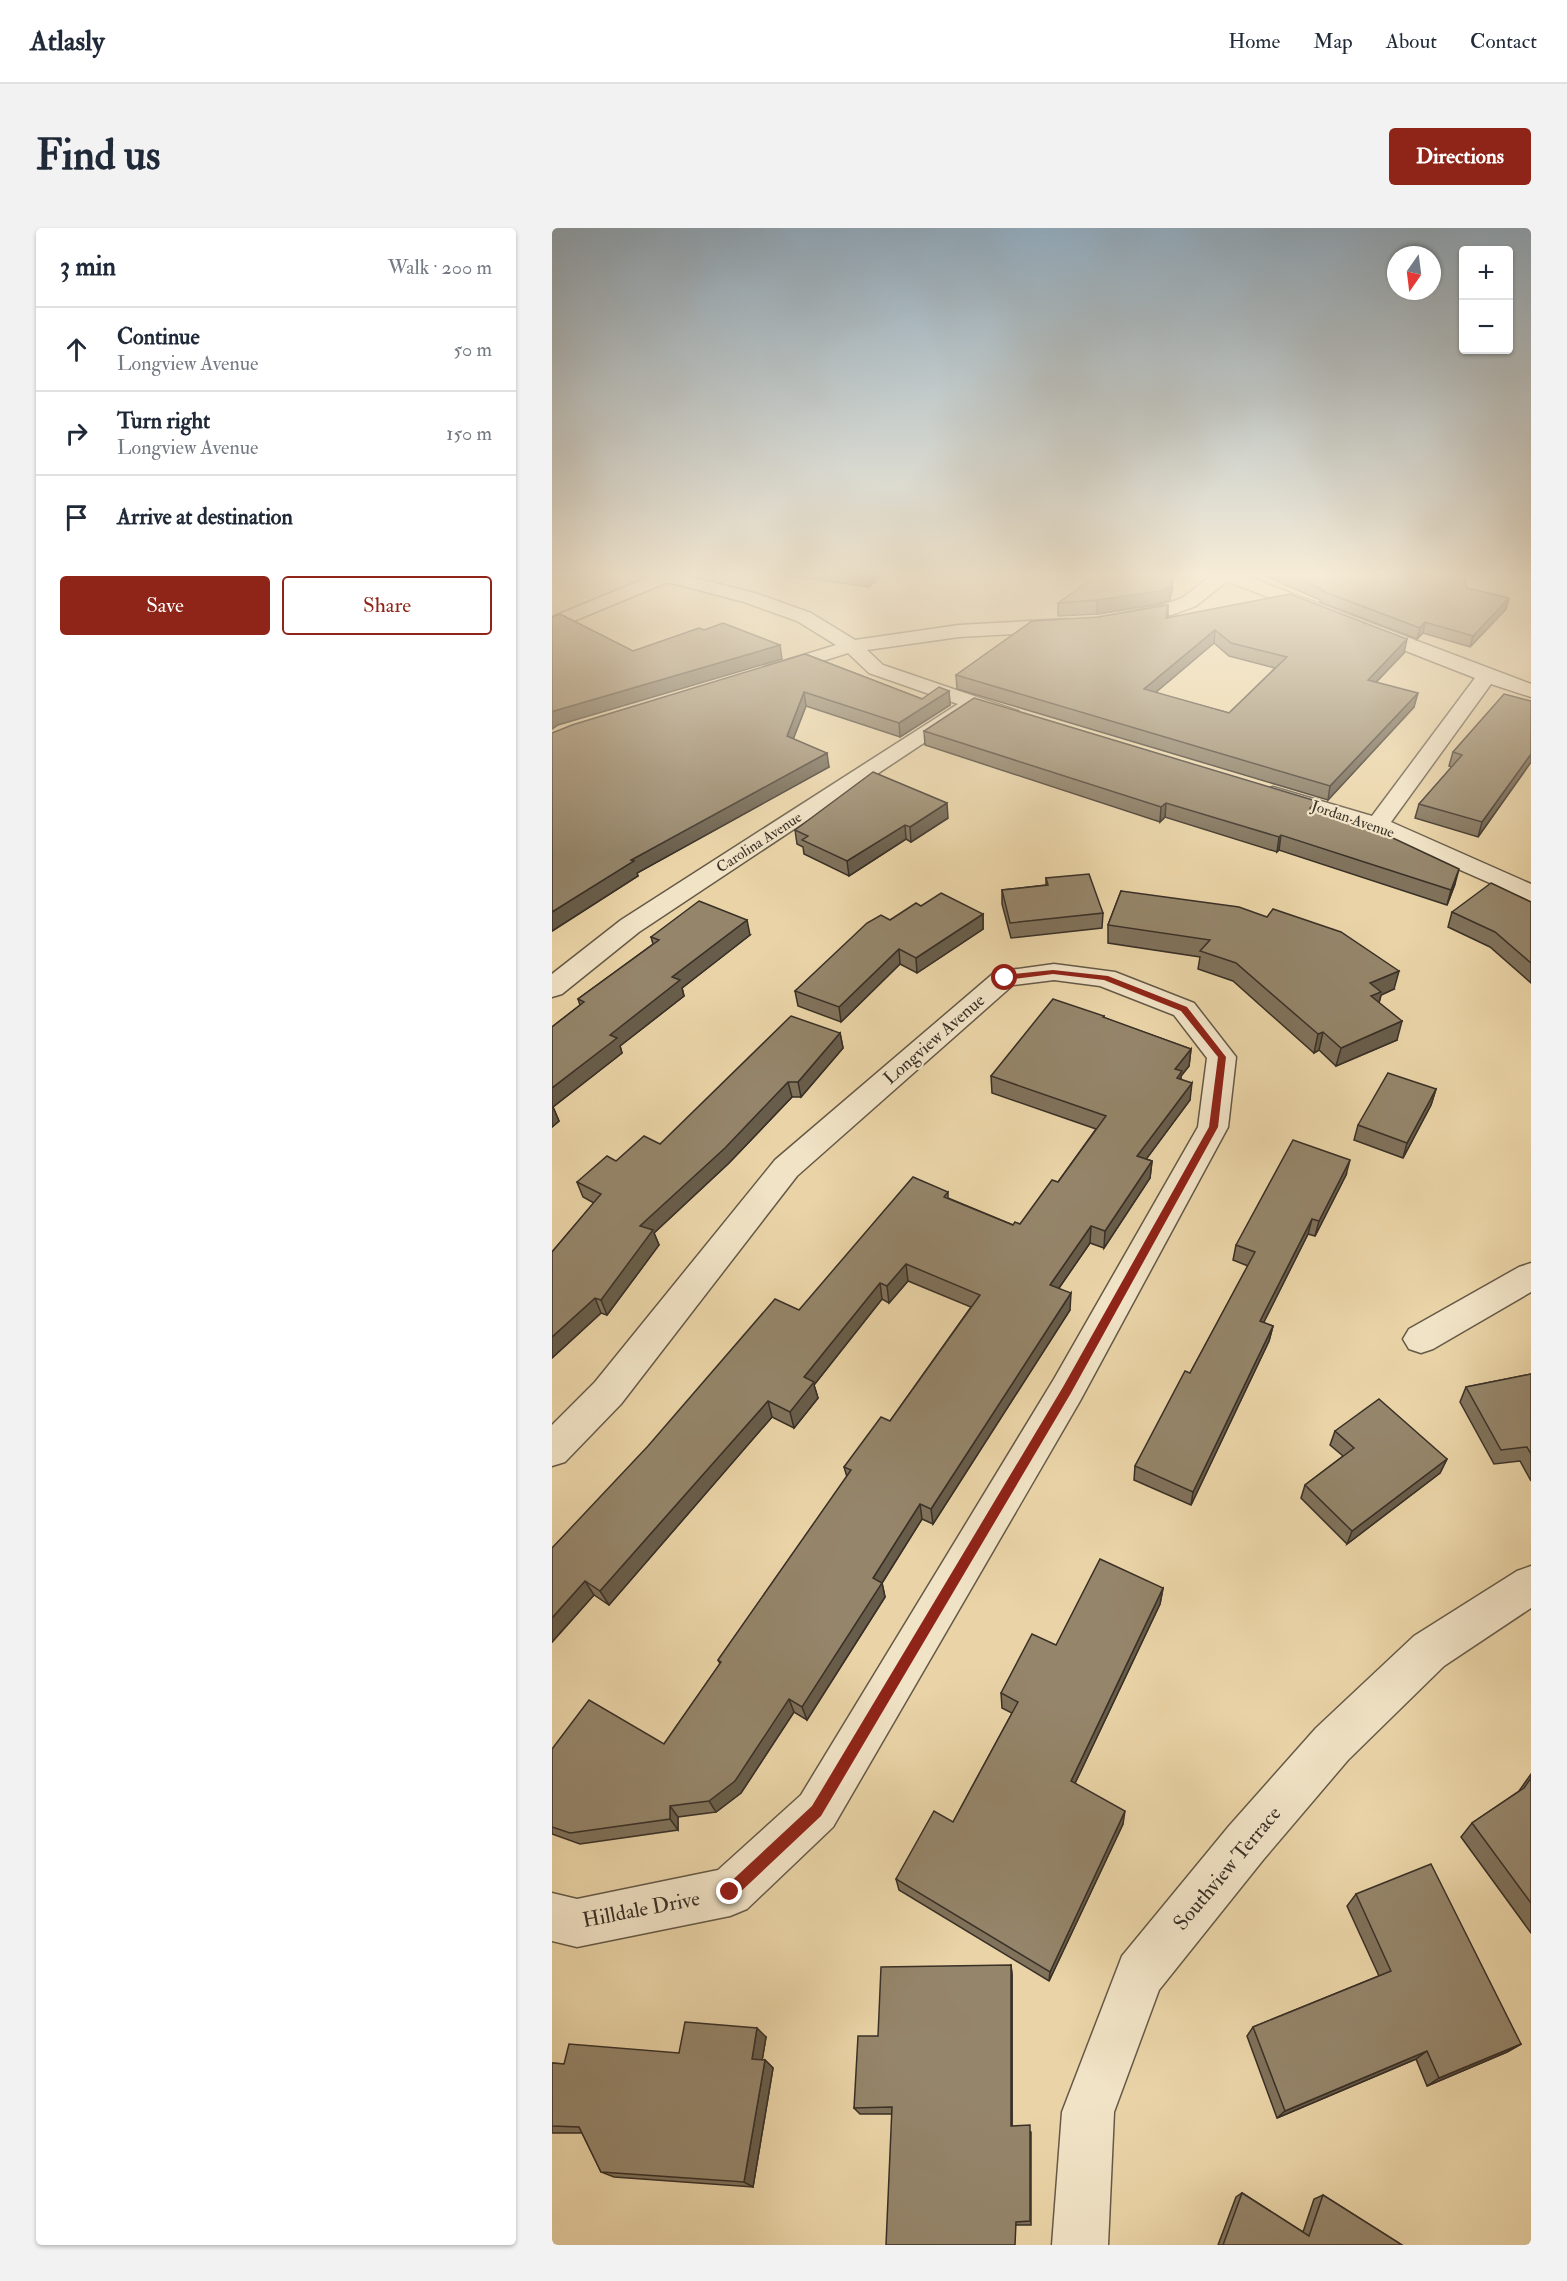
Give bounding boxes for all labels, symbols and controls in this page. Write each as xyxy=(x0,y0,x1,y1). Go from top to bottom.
text: Atlasly xyxy=(30,24,104,59)
text: Home xyxy=(1228,28,1280,55)
text: Map xyxy=(1313,28,1353,55)
text: About xyxy=(1386,28,1437,55)
text: Contact xyxy=(1470,28,1537,55)
button: Directions xyxy=(1389,128,1531,185)
text: Find us xyxy=(36,130,160,182)
north arrow xyxy=(1387,246,1441,300)
map controls xyxy=(1459,246,1513,354)
button: + xyxy=(1459,246,1513,300)
text: 3 min xyxy=(60,251,116,283)
text: Walk · 200 m xyxy=(388,255,492,280)
button: − xyxy=(1459,300,1513,354)
text: Continue xyxy=(117,323,200,351)
icon: ahead xyxy=(60,333,93,366)
text: 50 m xyxy=(453,337,492,362)
text: Longview Avenue xyxy=(117,351,258,376)
text: Turn right xyxy=(117,407,210,435)
icon: right xyxy=(60,417,93,450)
text: 150 m xyxy=(446,421,492,446)
text: Longview Avenue xyxy=(117,435,258,460)
icon: arrive xyxy=(60,501,93,534)
text: Arrive at destination xyxy=(117,503,293,531)
button: Save xyxy=(60,576,270,635)
button: Share xyxy=(282,576,492,635)
street label: Jordan Avenue xyxy=(1308,796,1397,843)
street label: Carolina Avenue xyxy=(713,808,806,877)
route start xyxy=(991,964,1017,990)
street label: Longview Avenue xyxy=(879,989,990,1090)
street label: Southview Terrace xyxy=(1168,1800,1287,1936)
route end xyxy=(716,1878,742,1904)
street label: Hilldale Drive xyxy=(580,1885,702,1934)

